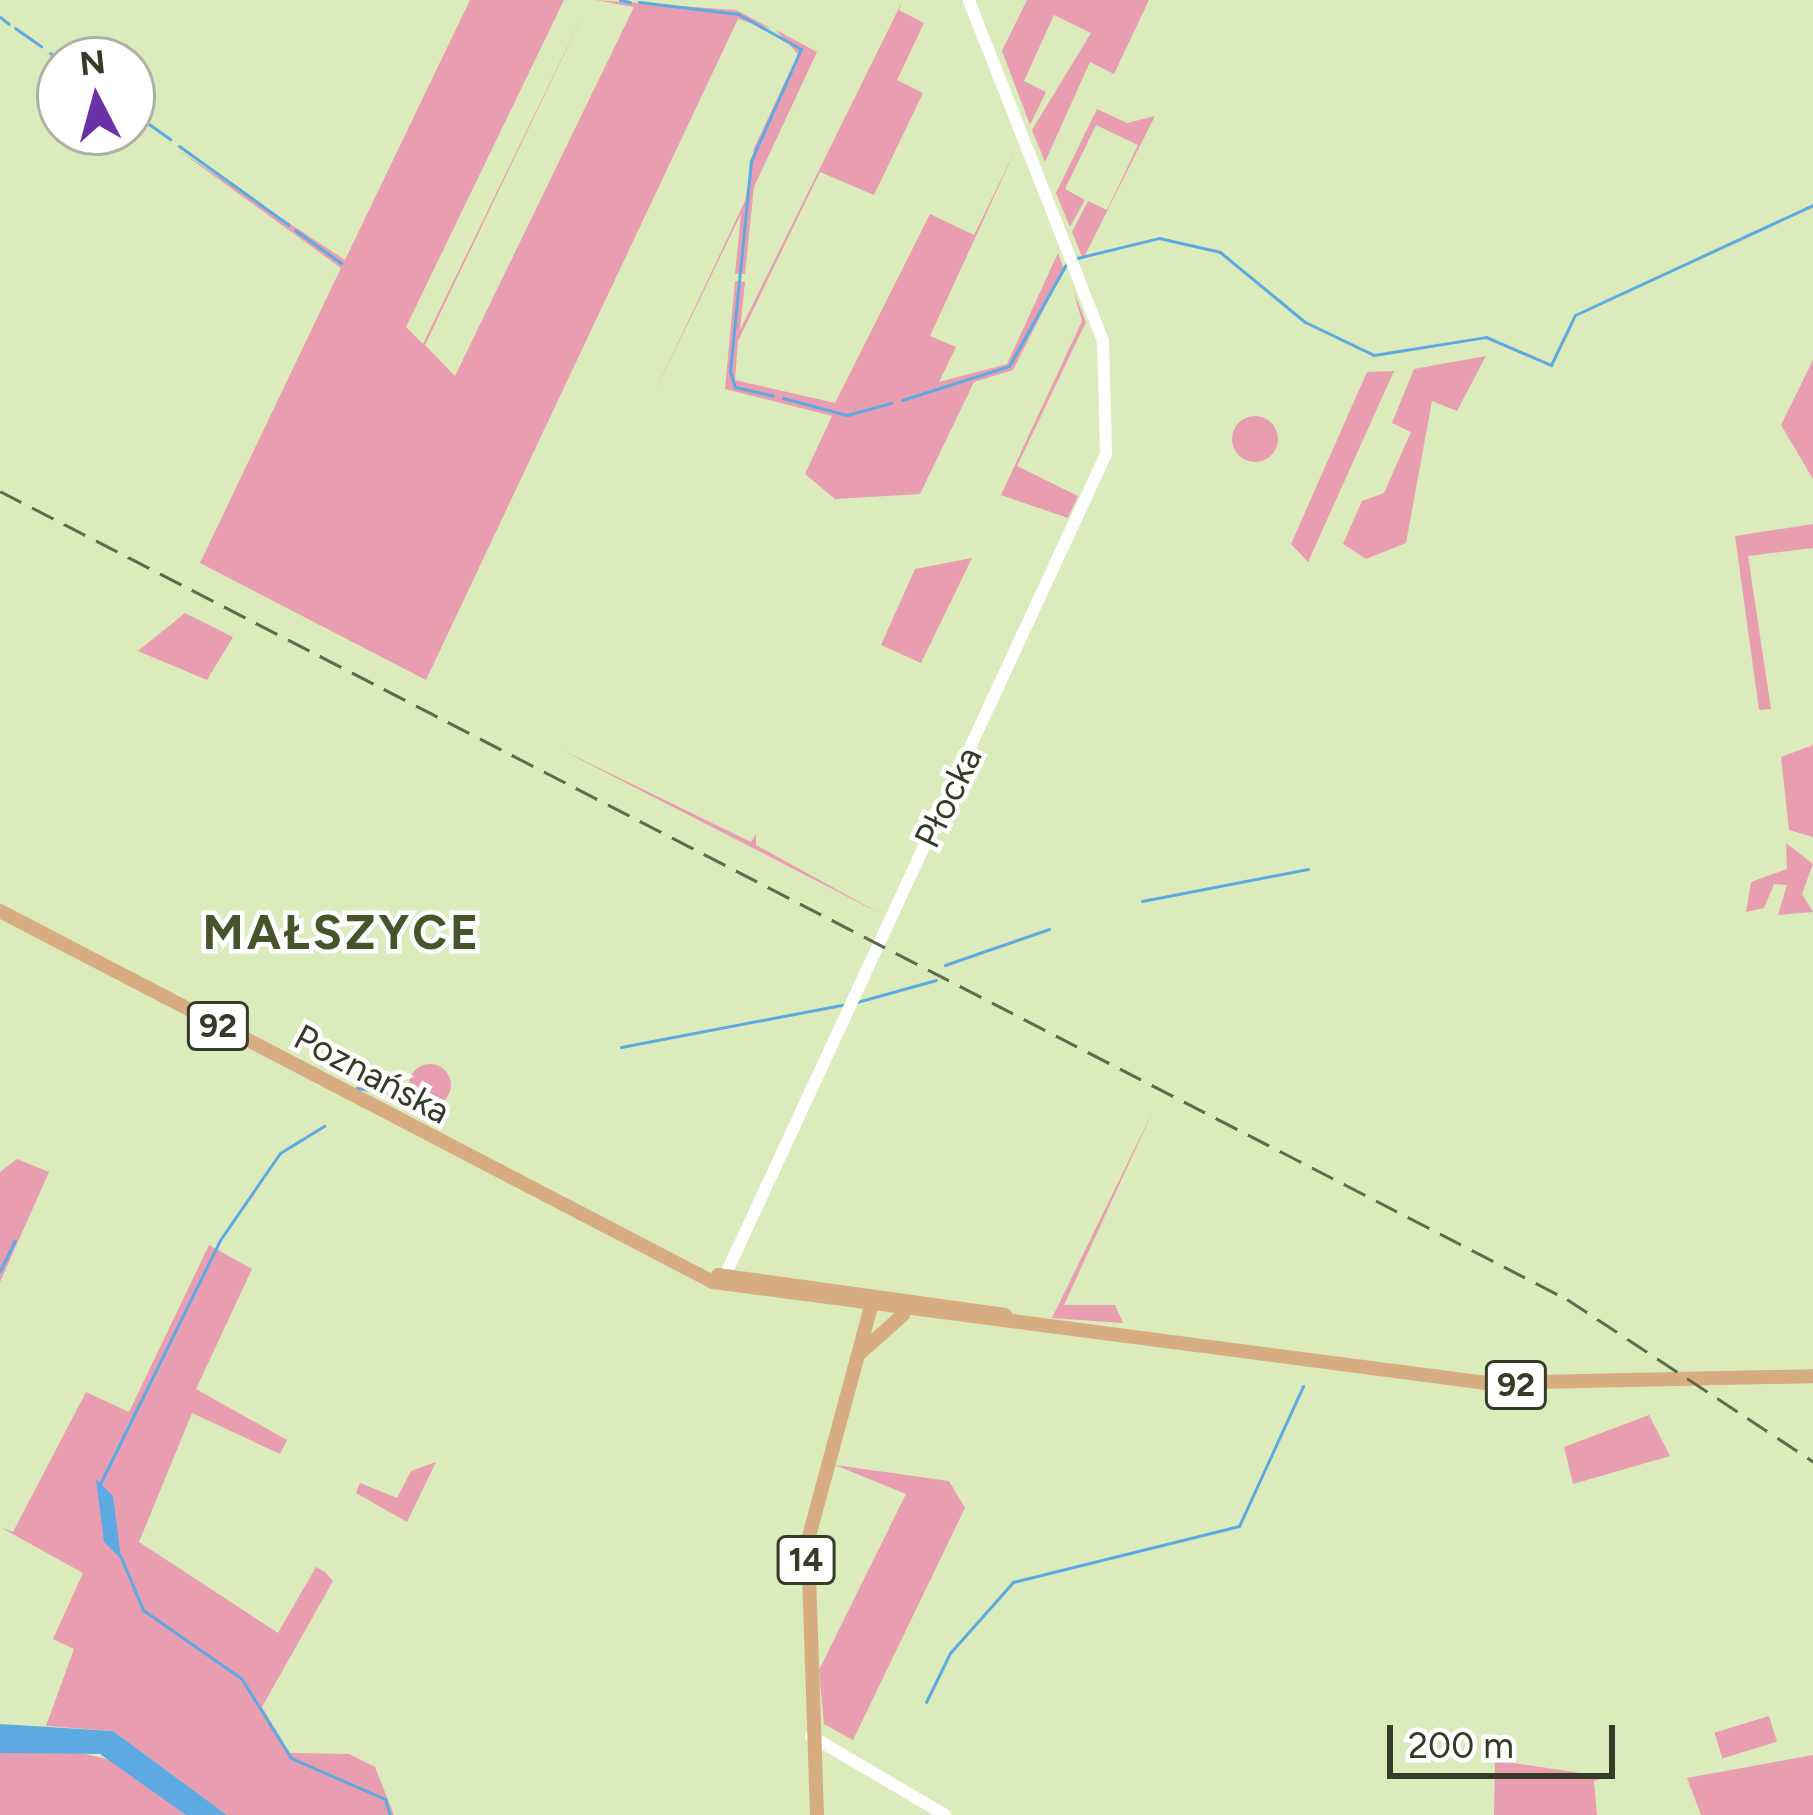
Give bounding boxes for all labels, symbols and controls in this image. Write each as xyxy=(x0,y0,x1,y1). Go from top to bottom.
north arrow xyxy=(36,36,156,156)
text: N xyxy=(78,42,107,83)
street label: Płocka xyxy=(905,740,991,854)
district label: MAŁSZYCE xyxy=(203,904,481,962)
road number: 92 xyxy=(185,999,251,1053)
street label: Poznańska xyxy=(287,1015,457,1133)
road number: 92 xyxy=(1483,1358,1549,1412)
road number: 14 xyxy=(776,1533,836,1587)
scale bar xyxy=(1393,1701,1621,1775)
text: 200 m xyxy=(1408,1724,1514,1767)

